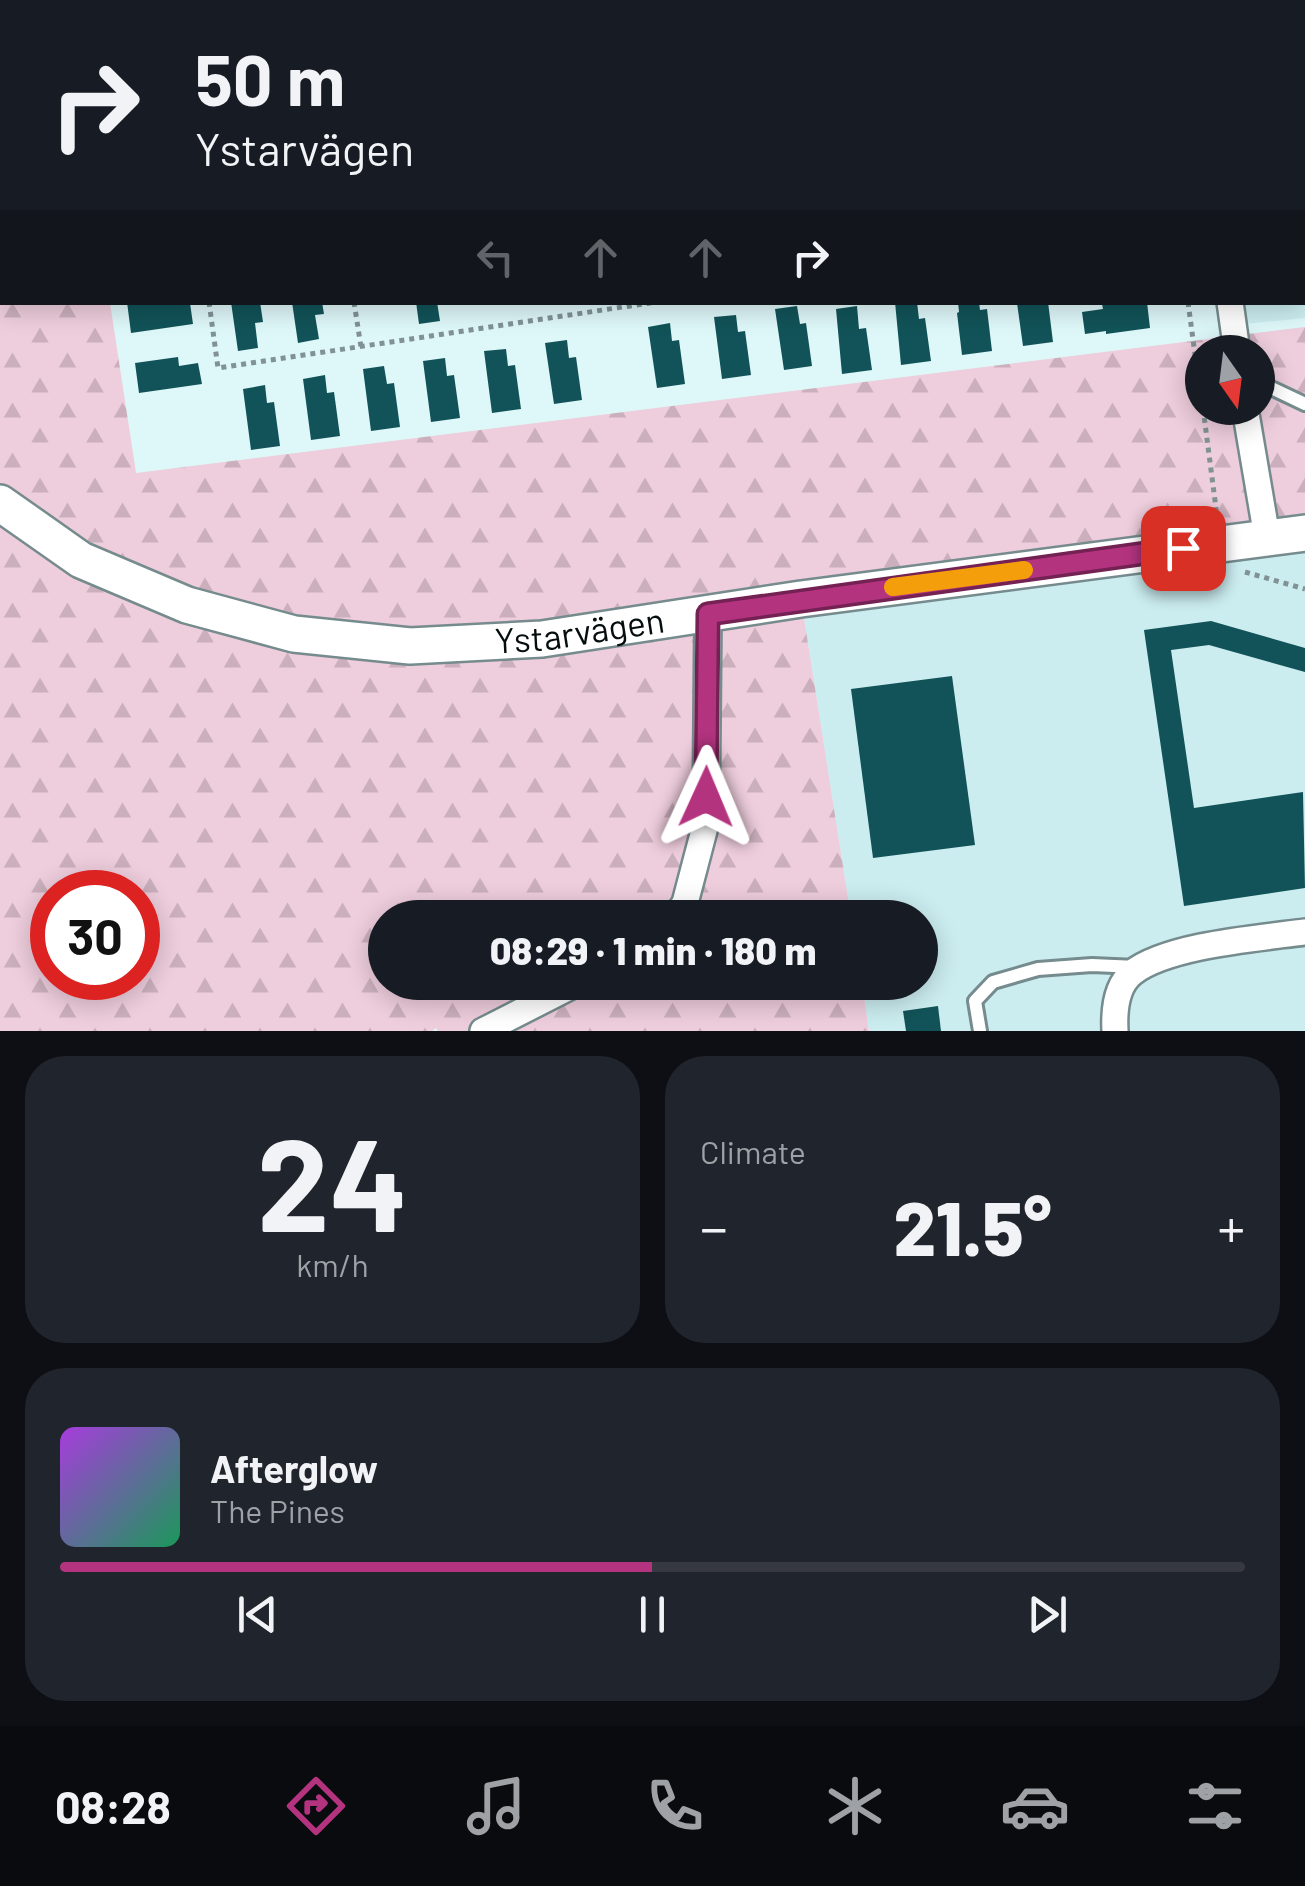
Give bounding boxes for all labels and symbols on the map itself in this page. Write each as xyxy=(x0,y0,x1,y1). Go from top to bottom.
north arrow xyxy=(1185,335,1275,425)
pin xyxy=(1141,506,1226,591)
street label: Ystarvägen xyxy=(494,597,667,660)
position arrow xyxy=(654,745,758,849)
speed limit sign: 30 xyxy=(30,870,160,1000)

